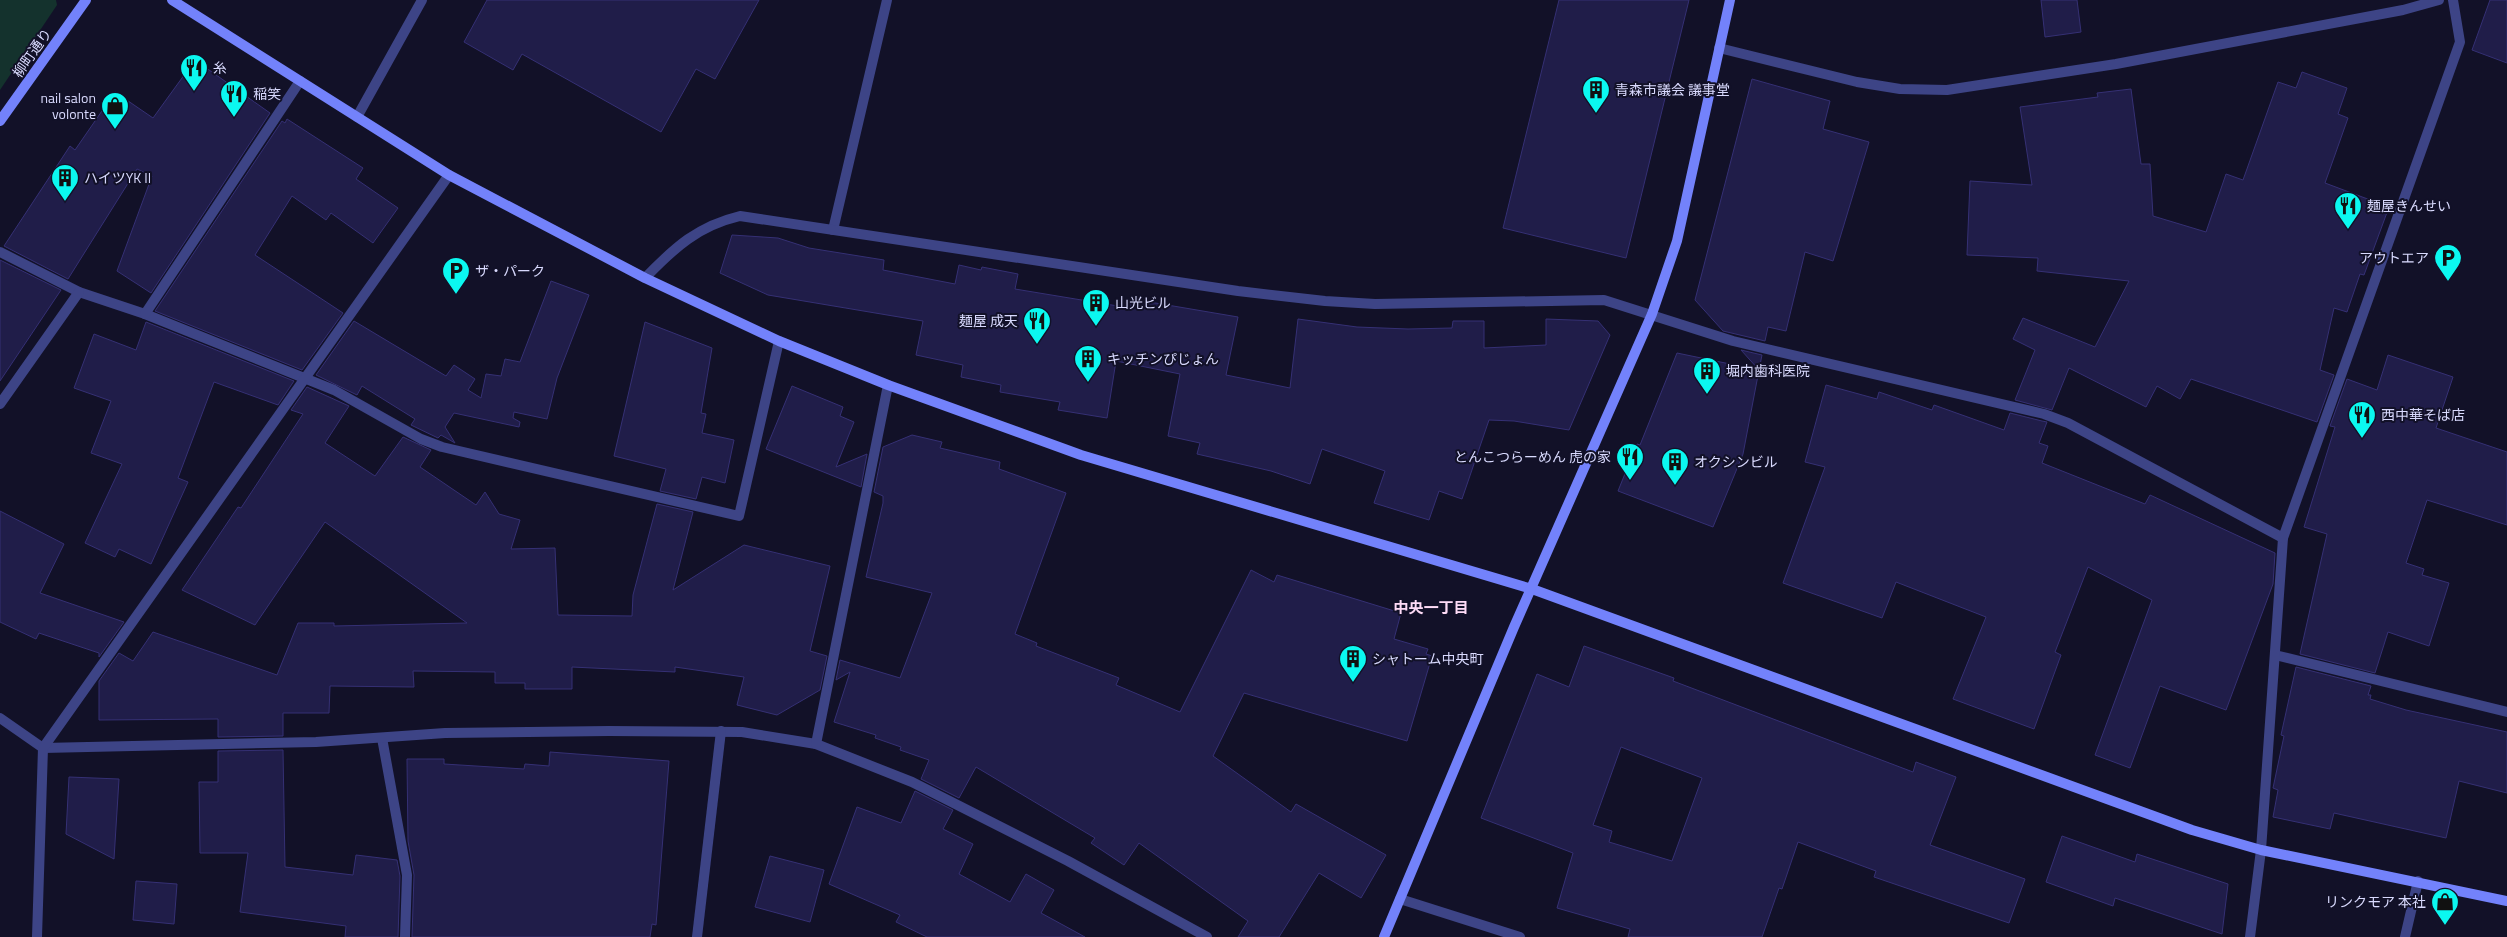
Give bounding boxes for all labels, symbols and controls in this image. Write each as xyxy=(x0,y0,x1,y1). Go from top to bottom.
street label: 柳町通り xyxy=(7,24,56,82)
restaurant icon: 糸 xyxy=(179,53,209,92)
place label: 糸 xyxy=(213,57,227,78)
building icon: 青森市議会 議事堂 xyxy=(1581,75,1611,114)
restaurant icon: 稲笑 xyxy=(219,79,249,118)
place label: 青森市議会 議事堂 xyxy=(1615,79,1730,100)
place label: 稲笑 xyxy=(253,83,281,104)
place label: nail salon volonte xyxy=(40,87,96,124)
shop icon: nail salon volonte xyxy=(100,91,130,130)
building icon: ハイツYK II xyxy=(50,163,80,202)
place label: ハイツYK II xyxy=(84,167,151,188)
restaurant icon: 麺屋きんせい xyxy=(2333,191,2363,230)
place label: 麺屋きんせい xyxy=(2367,195,2451,216)
parking icon: アウトエア xyxy=(2433,243,2463,282)
place label: アウトエア xyxy=(2359,247,2429,268)
parking icon: ザ・パーク xyxy=(441,256,471,295)
place label: ザ・パーク xyxy=(475,260,545,281)
building icon: 山光ビル xyxy=(1081,288,1111,327)
place label: 山光ビル xyxy=(1115,292,1171,313)
restaurant icon: 麺屋 成天 xyxy=(1022,306,1052,345)
place label: 麺屋 成天 xyxy=(959,310,1018,331)
building icon: キッチンぴじょん xyxy=(1073,344,1103,383)
place label: キッチンぴじょん xyxy=(1107,348,1219,369)
building icon: 堀内歯科医院 xyxy=(1692,356,1722,395)
place label: 堀内歯科医院 xyxy=(1726,360,1810,381)
restaurant icon: 西中華そば店 xyxy=(2347,400,2377,439)
place label: 西中華そば店 xyxy=(2381,404,2465,425)
restaurant icon: とんこつらーめん 虎の家 xyxy=(1615,442,1645,481)
place label: とんこつらーめん 虎の家 xyxy=(1454,446,1611,467)
building icon: オクシンビル xyxy=(1660,447,1690,486)
place label: オクシンビル xyxy=(1694,451,1778,472)
district label: 中央一丁目 xyxy=(1393,596,1469,619)
building icon: シャトーム中央町 xyxy=(1338,644,1368,683)
place label: シャトーム中央町 xyxy=(1372,648,1484,669)
shop icon: リンクモア 本社 xyxy=(2430,887,2460,926)
place label: リンクモア 本社 xyxy=(2325,891,2426,912)

